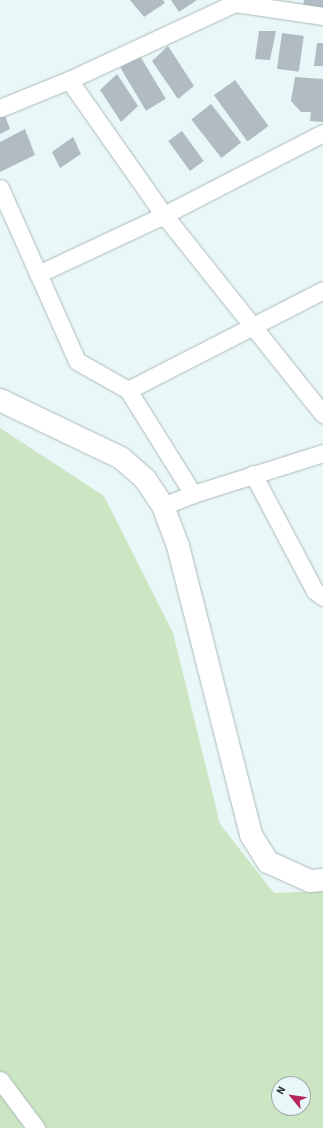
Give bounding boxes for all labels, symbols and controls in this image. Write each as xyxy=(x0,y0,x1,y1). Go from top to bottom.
north arrow xyxy=(271,1076,311,1116)
text: N xyxy=(273,1084,289,1097)

